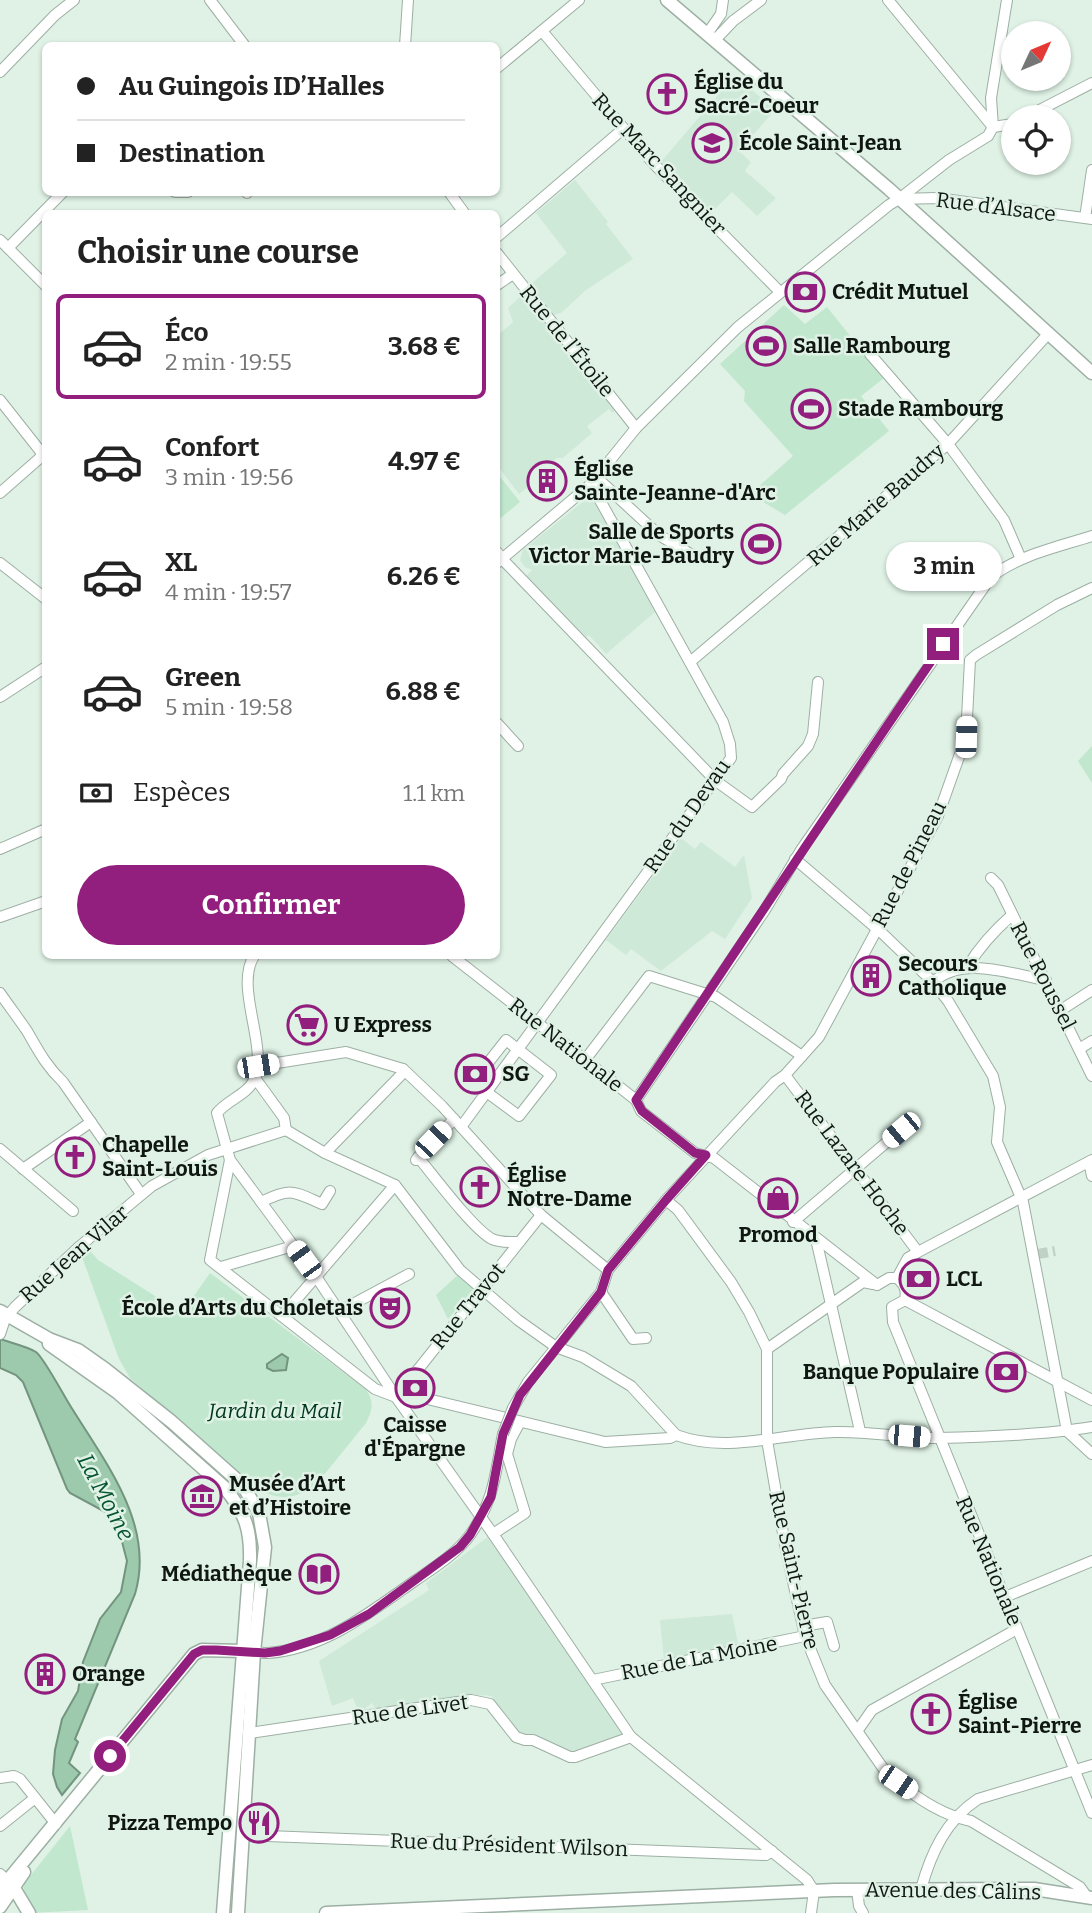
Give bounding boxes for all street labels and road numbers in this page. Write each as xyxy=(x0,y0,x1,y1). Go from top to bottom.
street label: Rue Marc Sangnier xyxy=(587,88,731,240)
street label: Rue d’Alsace xyxy=(935,187,1057,227)
street label: Rue de l’Étoile xyxy=(514,280,620,402)
street label: Rue Marie Baudry xyxy=(802,438,951,572)
street label: Rue du Devau xyxy=(638,754,736,878)
street label: Rue de Pineau xyxy=(866,797,952,931)
street label: Rue Roussel xyxy=(1005,917,1081,1035)
street label: Rue Nationale xyxy=(504,992,628,1098)
street label: Rue Lazare Hoche xyxy=(789,1086,915,1240)
street label: Rue Jean Vilar xyxy=(14,1200,134,1308)
street label: Rue Travot xyxy=(425,1257,511,1355)
street label: Rue Saint-Pierre xyxy=(763,1488,825,1652)
street label: Rue Nationale xyxy=(950,1492,1028,1630)
street label: Rue de La Moine xyxy=(619,1630,779,1686)
street label: Rue de Livet xyxy=(350,1689,470,1731)
street label: Rue du Président Wilson xyxy=(390,1828,628,1862)
street label: Avenue des Câlins xyxy=(865,1876,1041,1906)

